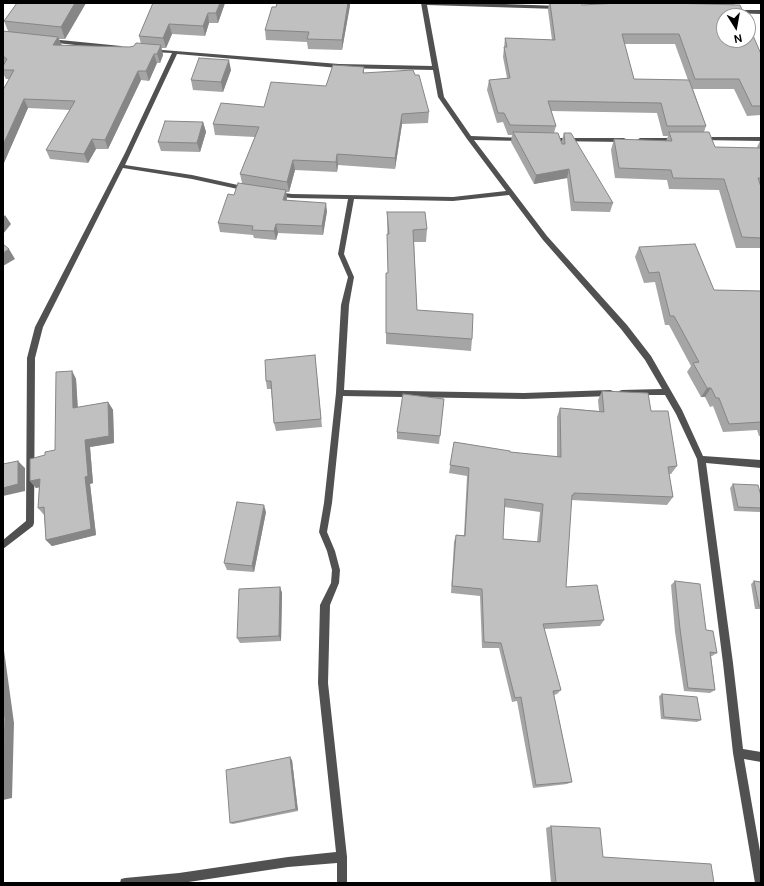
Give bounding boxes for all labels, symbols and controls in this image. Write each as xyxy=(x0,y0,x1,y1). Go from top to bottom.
north arrow xyxy=(716,8,756,48)
text: N xyxy=(733,31,743,46)

